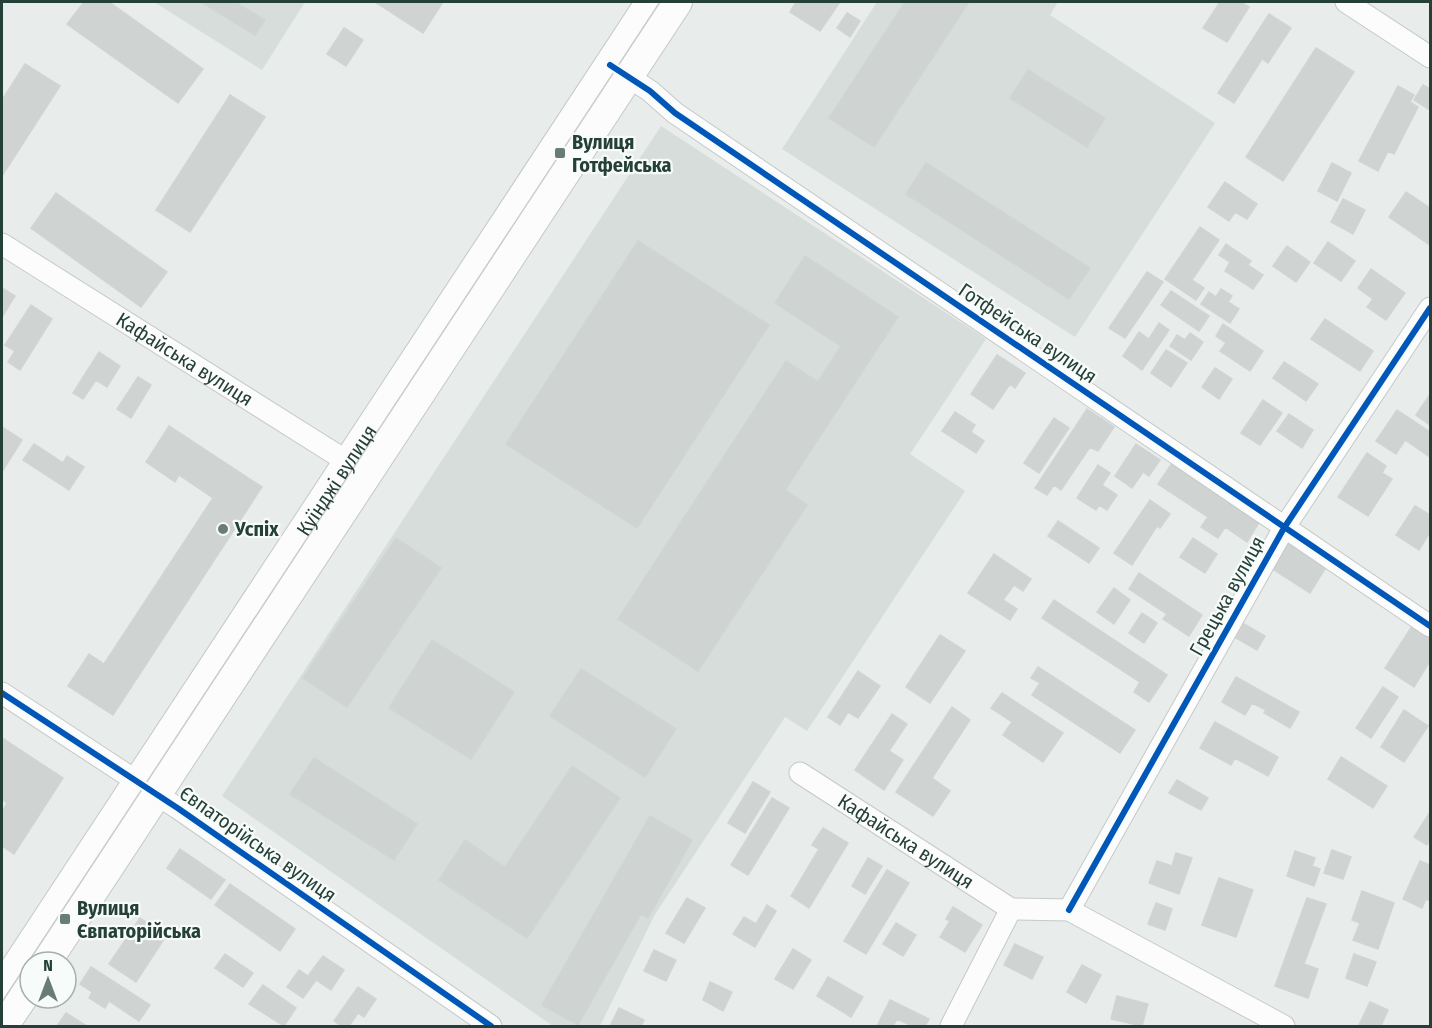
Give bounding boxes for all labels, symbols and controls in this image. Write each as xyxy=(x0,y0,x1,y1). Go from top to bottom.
place label: Вулиця Готфейська xyxy=(572,130,672,177)
marker: Вулиця Готфейська xyxy=(553,146,567,160)
street label: Готфейська вулиця xyxy=(954,278,1102,388)
street label: Кафайська вулиця xyxy=(112,307,258,411)
street label: Куїнджі вулиця xyxy=(291,420,382,540)
place label: Успіх xyxy=(234,517,279,541)
marker: Успіх xyxy=(216,522,230,536)
street label: Грецька вулиця xyxy=(1184,532,1270,660)
street label: Євпаторійська вулиця xyxy=(175,781,341,907)
street label: Кафайська вулиця xyxy=(833,789,978,894)
place label: Вулиця Євпаторійська xyxy=(77,896,201,943)
marker: Вулиця Євпаторійська xyxy=(58,912,72,926)
north arrow xyxy=(18,950,78,1010)
text: N xyxy=(43,956,53,975)

